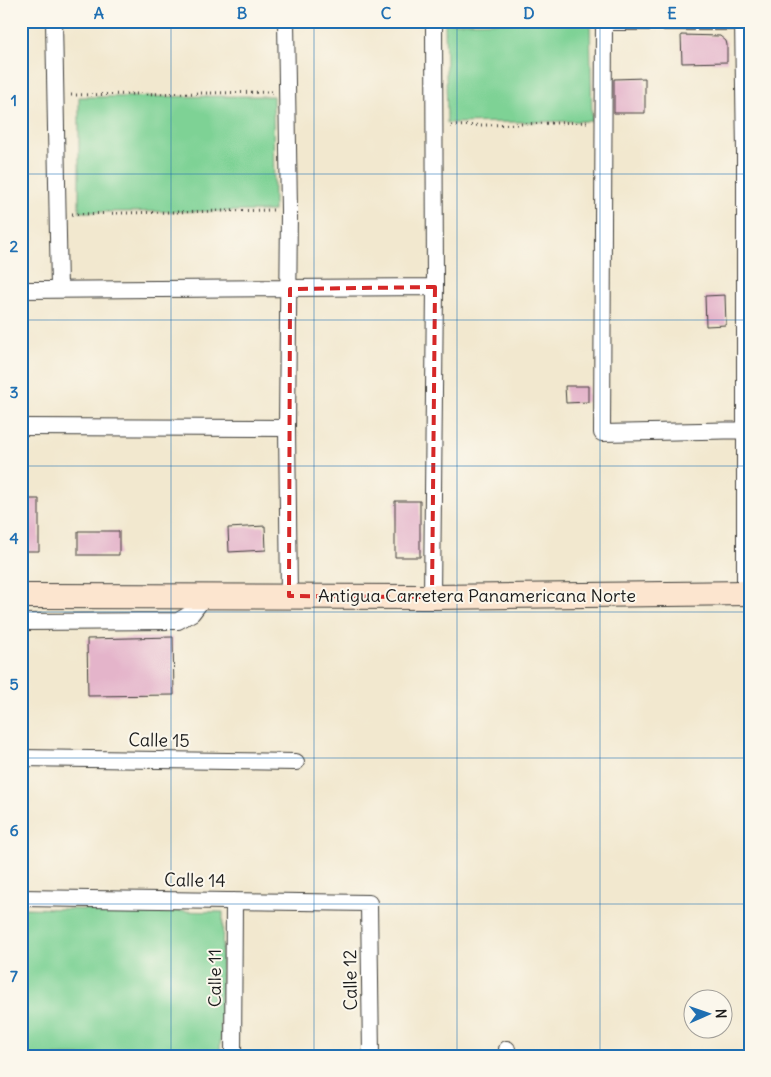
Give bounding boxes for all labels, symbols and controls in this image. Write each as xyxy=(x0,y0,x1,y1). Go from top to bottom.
text: A xyxy=(94,3,104,23)
text: B xyxy=(237,3,248,23)
text: C xyxy=(381,3,392,23)
text: D xyxy=(523,3,535,23)
text: E xyxy=(667,3,677,23)
text: 1 xyxy=(11,90,17,110)
text: 2 xyxy=(10,236,19,256)
text: 3 xyxy=(9,382,19,402)
text: 4 xyxy=(9,528,19,548)
street label: Antigua Carretera Panamericana Norte xyxy=(318,584,636,607)
text: 5 xyxy=(9,674,19,694)
street label: Calle 15 xyxy=(128,728,190,752)
text: 6 xyxy=(9,820,19,840)
street label: Calle 14 xyxy=(164,868,226,892)
street label: Calle 11 xyxy=(203,949,226,1007)
street label: Calle 12 xyxy=(338,949,362,1011)
text: 7 xyxy=(10,966,18,986)
north arrow xyxy=(684,990,734,1040)
text: N xyxy=(712,1008,730,1019)

